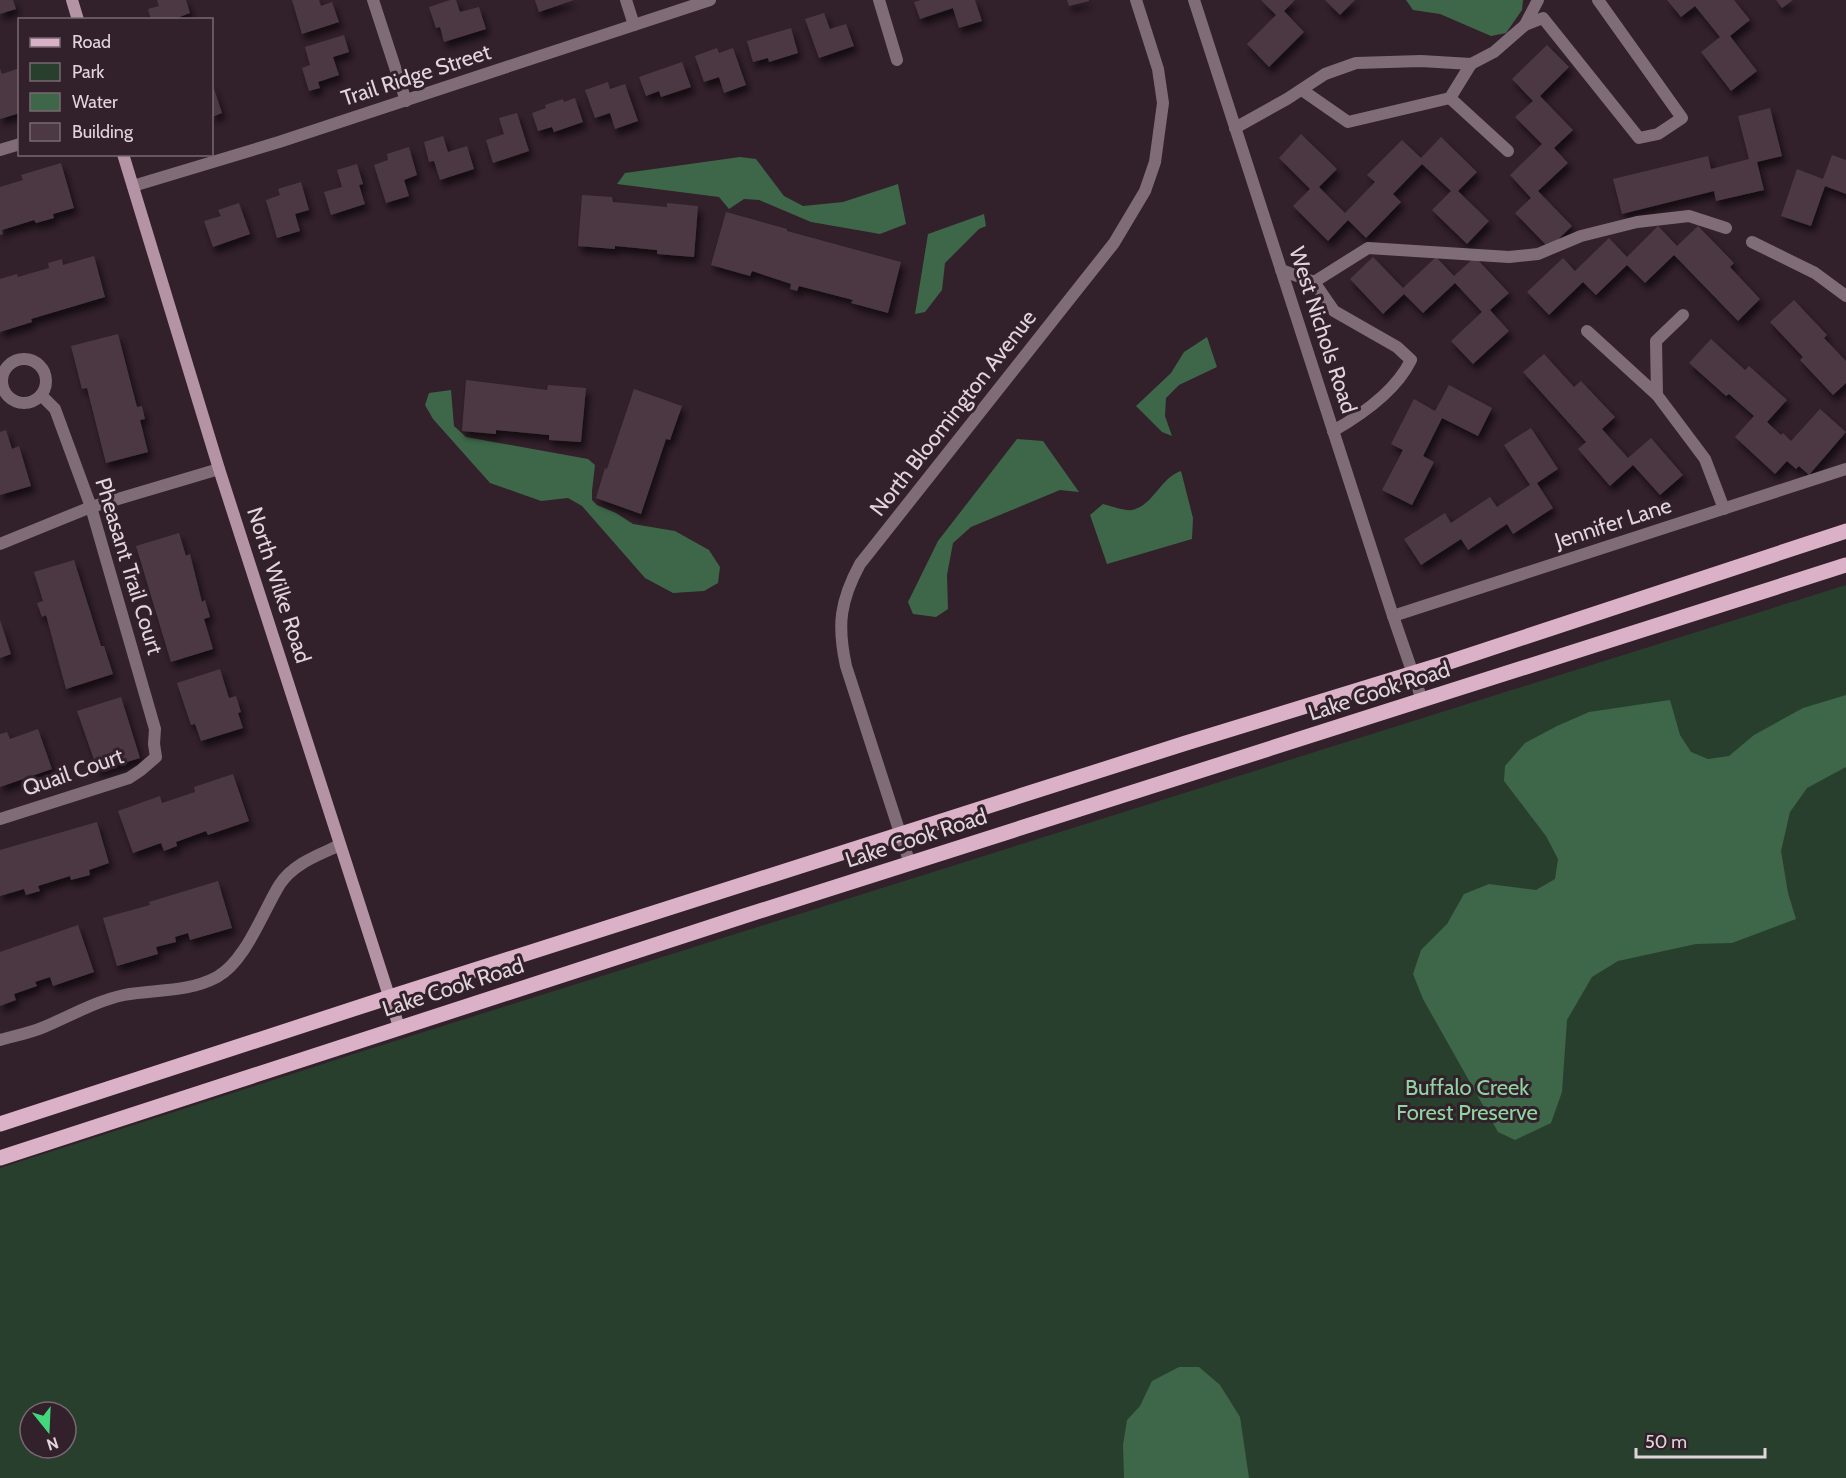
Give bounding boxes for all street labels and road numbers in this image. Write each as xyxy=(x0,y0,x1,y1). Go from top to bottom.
street label: Trail Ridge Street xyxy=(338,38,495,112)
street label: West Nichols Road xyxy=(1283,243,1363,417)
street label: North Bloomington Avenue xyxy=(864,304,1042,522)
street label: Pheasant Trail Court xyxy=(89,474,169,658)
street label: Jennifer Lane xyxy=(1550,491,1675,555)
street label: North Wilke Road xyxy=(241,504,317,666)
street label: Lake Cook Road xyxy=(1305,655,1453,727)
street label: Quail Court xyxy=(19,742,128,802)
street label: Lake Cook Road xyxy=(842,802,990,874)
street label: Lake Cook Road xyxy=(379,951,527,1023)

